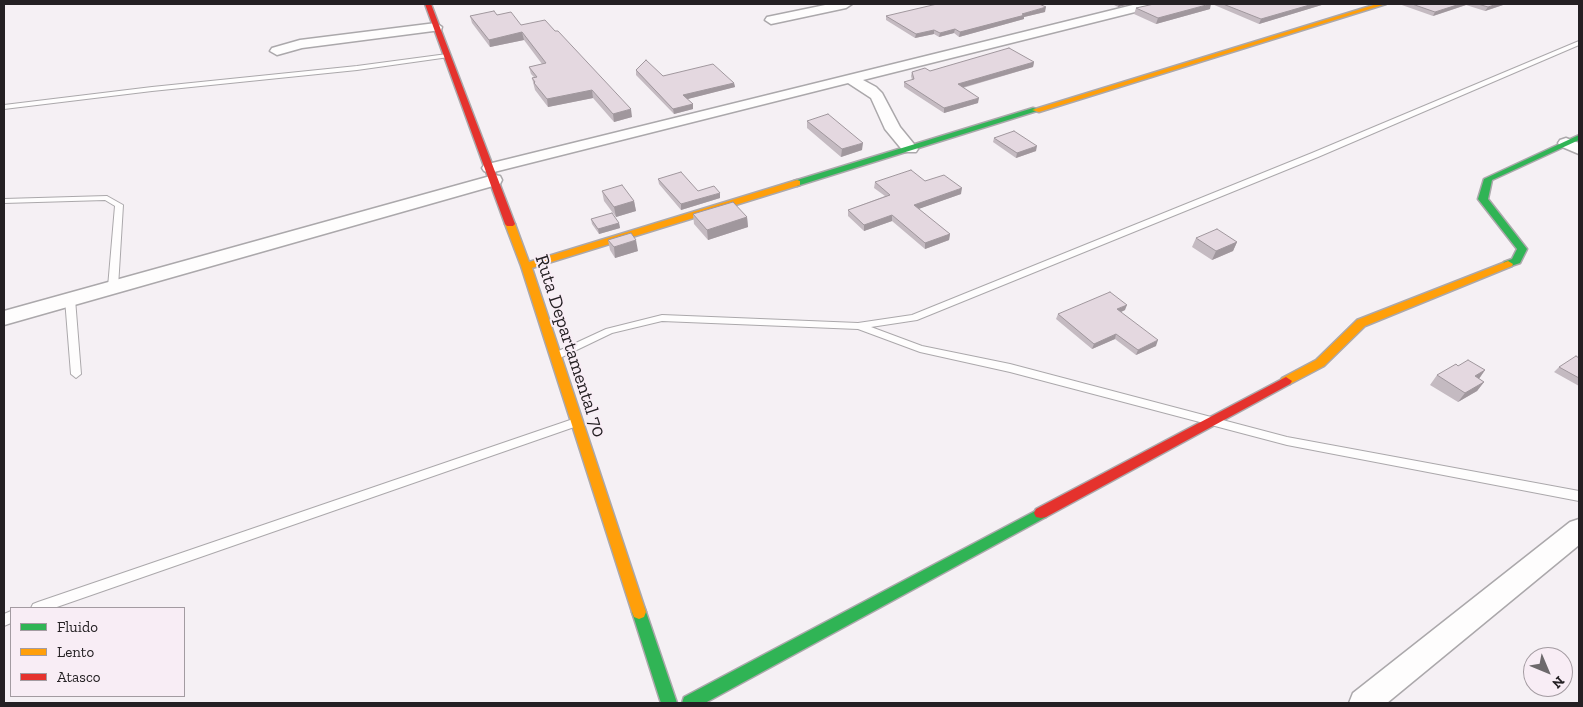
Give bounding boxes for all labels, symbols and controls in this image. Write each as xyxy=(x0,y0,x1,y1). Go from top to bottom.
street label: Ruta Departamental 70 xyxy=(530,252,610,440)
legend xyxy=(10,607,185,697)
text: Fluido xyxy=(57,618,98,636)
text: Lento xyxy=(57,643,94,661)
north arrow xyxy=(1523,647,1573,697)
text: Atasco xyxy=(57,668,101,686)
text: N xyxy=(1548,672,1568,692)

